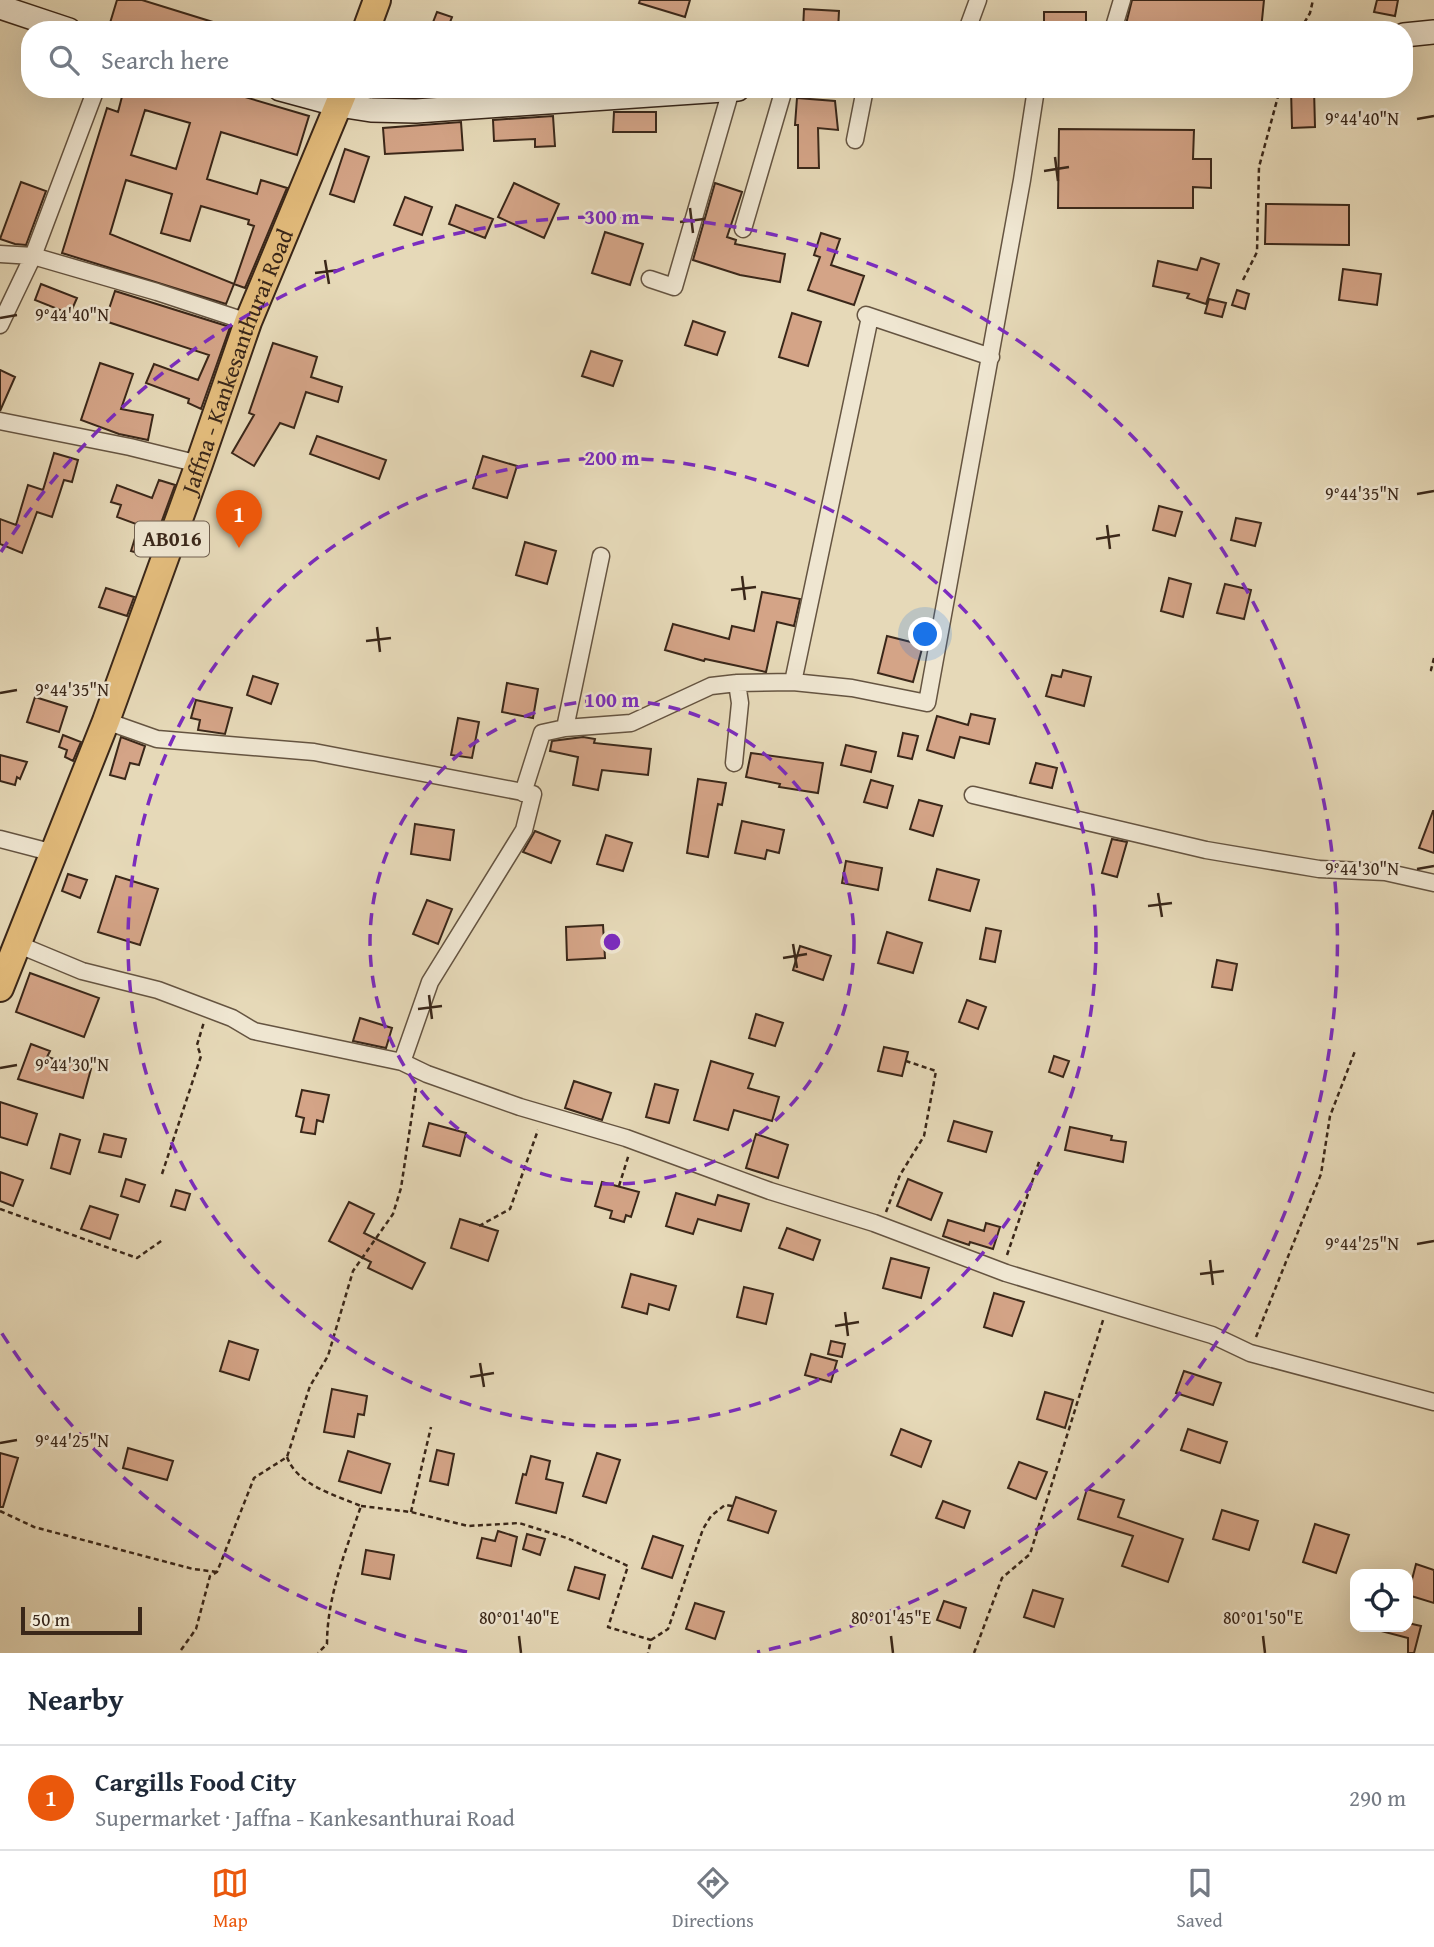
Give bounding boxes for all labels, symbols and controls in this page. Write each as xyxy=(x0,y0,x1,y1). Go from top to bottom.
search box xyxy=(21,21,1413,98)
text: Search here xyxy=(101,40,229,79)
icon: search xyxy=(45,41,83,79)
text: 9°44'40"N xyxy=(1325,105,1399,132)
text: 300 m xyxy=(584,201,640,232)
street label: Jaffna - Kankesanthurai Road xyxy=(172,223,301,501)
text: 9°44'40"N xyxy=(35,301,109,328)
text: 200 m xyxy=(584,442,640,473)
text: 9°44'35"N xyxy=(1325,480,1399,507)
pin: 1 xyxy=(216,490,262,548)
road number: AB016 xyxy=(135,522,209,556)
your location xyxy=(908,617,942,651)
text: 9°44'35"N xyxy=(35,676,109,703)
text: 100 m xyxy=(584,684,640,715)
text: 9°44'30"N xyxy=(1325,855,1399,882)
centre of rings xyxy=(600,930,624,954)
text: 9°44'30"N xyxy=(35,1051,109,1078)
text: 9°44'25"N xyxy=(1325,1230,1399,1257)
text: 9°44'25"N xyxy=(35,1427,109,1454)
map controls xyxy=(1350,1569,1413,1632)
button: locate xyxy=(1350,1569,1413,1632)
scale bar xyxy=(21,1604,142,1636)
text: 80°01'40"E xyxy=(479,1604,559,1631)
text: 80°01'45"E xyxy=(851,1604,931,1631)
text: 80°01'50"E xyxy=(1223,1604,1303,1631)
text: 50 m xyxy=(32,1605,70,1633)
text: Nearby xyxy=(28,1677,124,1721)
text: Cargills Food City xyxy=(95,1762,296,1801)
text: 1 xyxy=(45,1781,57,1814)
text: 290 m xyxy=(1349,1781,1406,1814)
text: Supermarket · Jaffna - Kankesanthurai Road xyxy=(95,1801,515,1834)
tab: Map xyxy=(211,1864,249,1934)
tab: Directions xyxy=(672,1864,754,1934)
tab: Saved xyxy=(1177,1864,1223,1934)

